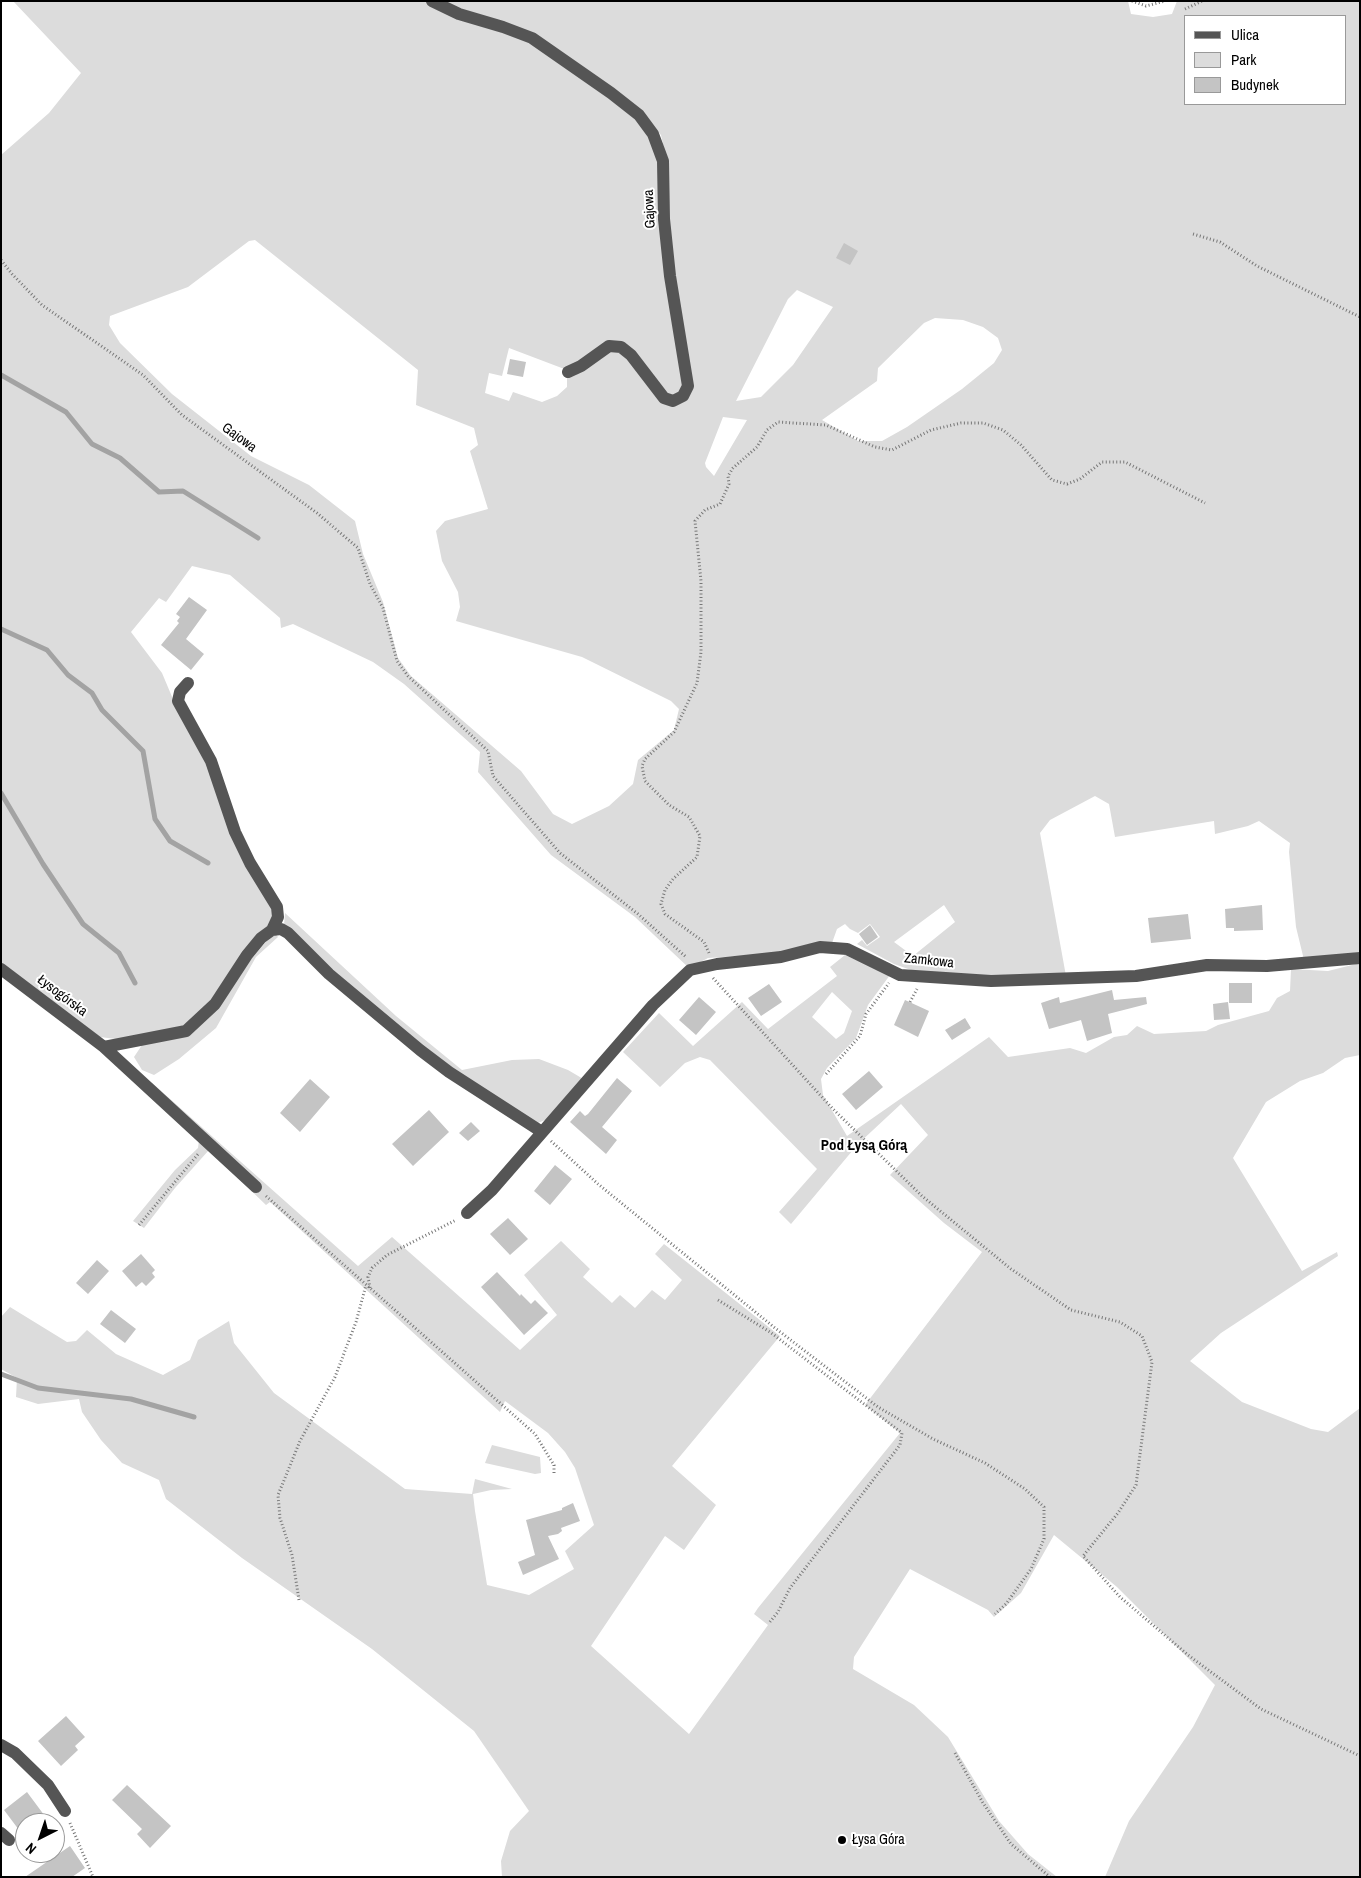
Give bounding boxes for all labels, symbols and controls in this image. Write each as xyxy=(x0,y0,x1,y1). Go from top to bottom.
legend xyxy=(1184,15,1346,105)
text: Ulica xyxy=(1231,24,1259,45)
text: Park xyxy=(1231,49,1256,70)
text: Budynek xyxy=(1231,74,1279,95)
street label: Gajowa xyxy=(641,189,659,229)
street label: Gajowa xyxy=(218,420,260,456)
street label: Zamkowa xyxy=(903,950,955,972)
street label: Łysogórska xyxy=(34,972,90,1020)
district label: Pod Łysą Górą xyxy=(821,1137,907,1155)
north arrow xyxy=(15,1813,65,1863)
place label: Łysa Góra xyxy=(852,1832,905,1848)
marker: Łysa Góra xyxy=(836,1834,848,1846)
text: N xyxy=(22,1839,40,1858)

